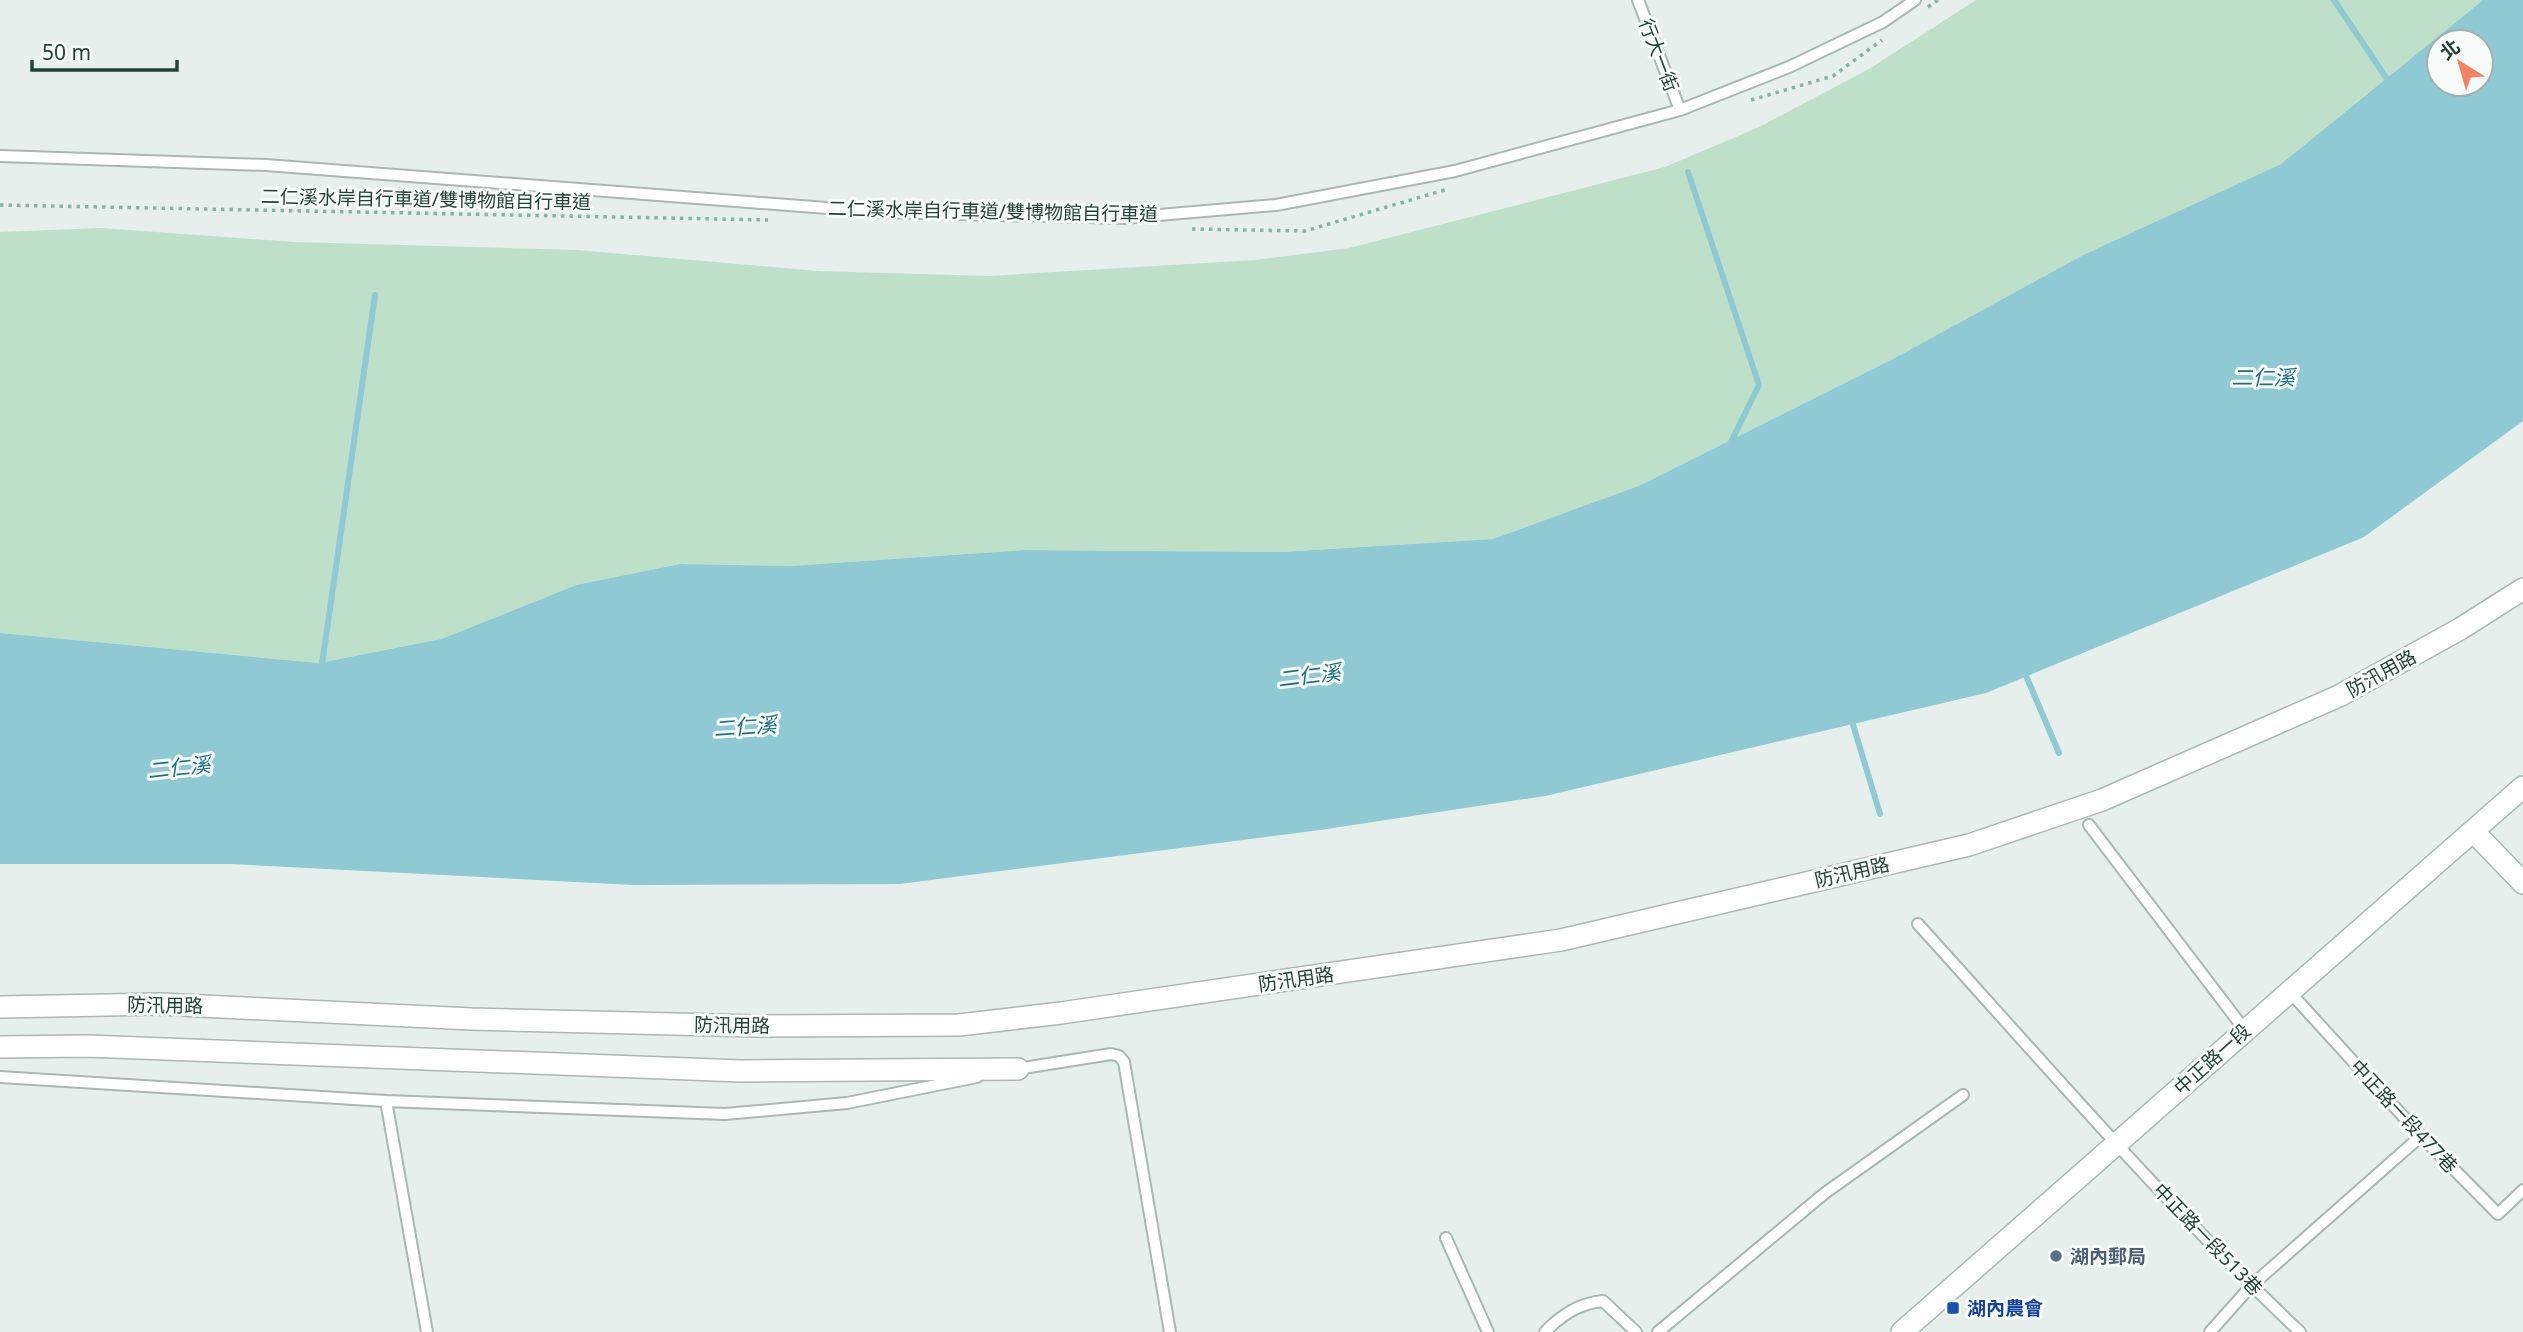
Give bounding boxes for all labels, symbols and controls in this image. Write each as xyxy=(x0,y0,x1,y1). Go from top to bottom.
street label: 行大一街 xyxy=(1633,15,1685,95)
scale bar xyxy=(32,28,177,72)
north arrow xyxy=(2425,28,2495,98)
text: 北 xyxy=(2434,33,2465,66)
text: 50 m xyxy=(42,38,91,66)
street label: 二仁溪水岸自行車道/雙博物館自行車道 xyxy=(261,183,591,215)
street label: 二仁溪水岸自行車道/雙博物館自行車道 xyxy=(828,195,1158,227)
water label: 二仁溪 xyxy=(2232,363,2297,391)
street label: 防汛用路 xyxy=(2341,643,2421,703)
water label: 二仁溪 xyxy=(1276,657,1345,693)
water label: 二仁溪 xyxy=(713,710,780,742)
water label: 二仁溪 xyxy=(146,749,215,784)
street label: 防汛用路 xyxy=(1812,851,1892,893)
street label: 防汛用路 xyxy=(1257,961,1335,997)
street label: 防汛用路 xyxy=(127,991,203,1019)
street label: 防汛用路 xyxy=(694,1011,770,1039)
street label: 中正路一段 xyxy=(2168,1018,2256,1100)
street label: 中正路一段477巷 xyxy=(2344,1054,2464,1178)
street label: 中正路一段513巷 xyxy=(2148,1177,2268,1301)
place label: 湖內郵局 xyxy=(2070,1243,2146,1269)
marker: 湖內郵局 xyxy=(2048,1248,2064,1264)
place label: 湖內農會 xyxy=(1967,1295,2043,1321)
marker: 湖內農會 xyxy=(1945,1300,1961,1316)

